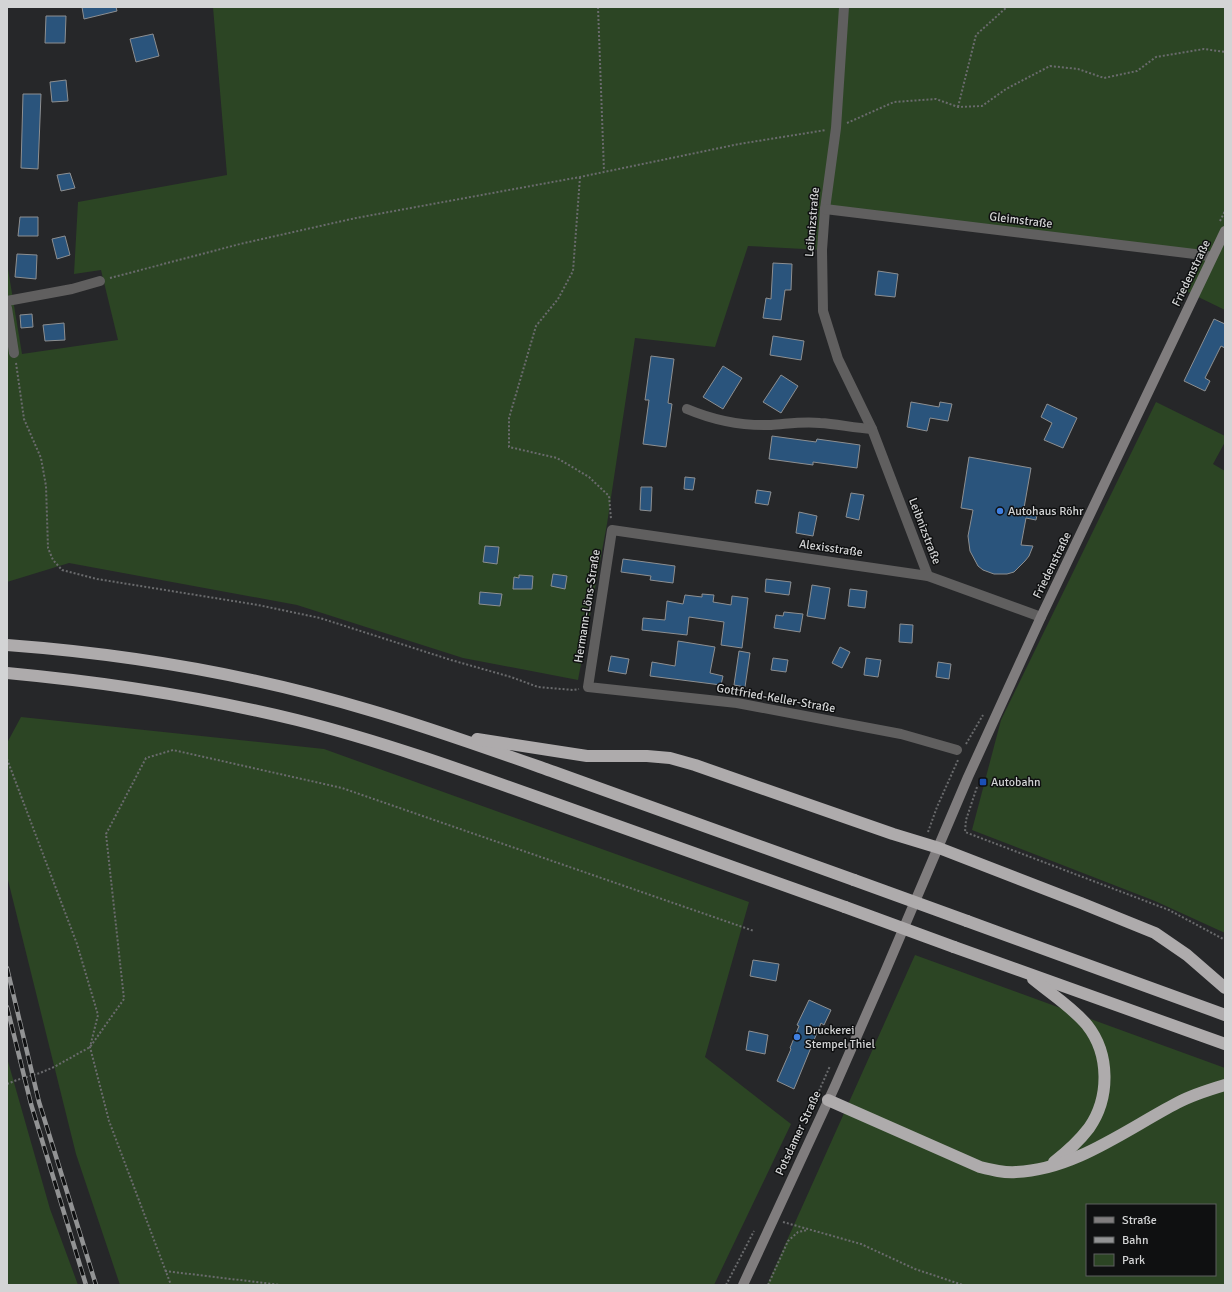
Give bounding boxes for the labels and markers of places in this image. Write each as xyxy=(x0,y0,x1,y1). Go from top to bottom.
place label: Autohaus Röhr xyxy=(1008,504,1084,519)
marker: Autohaus Röhr xyxy=(995,506,1005,516)
place label: Autobahn xyxy=(991,775,1041,790)
marker: Autobahn xyxy=(978,777,988,787)
place label: Druckerei Stempel Thiel xyxy=(805,1023,876,1052)
marker: Druckerei Stempel Thiel xyxy=(792,1032,802,1042)

